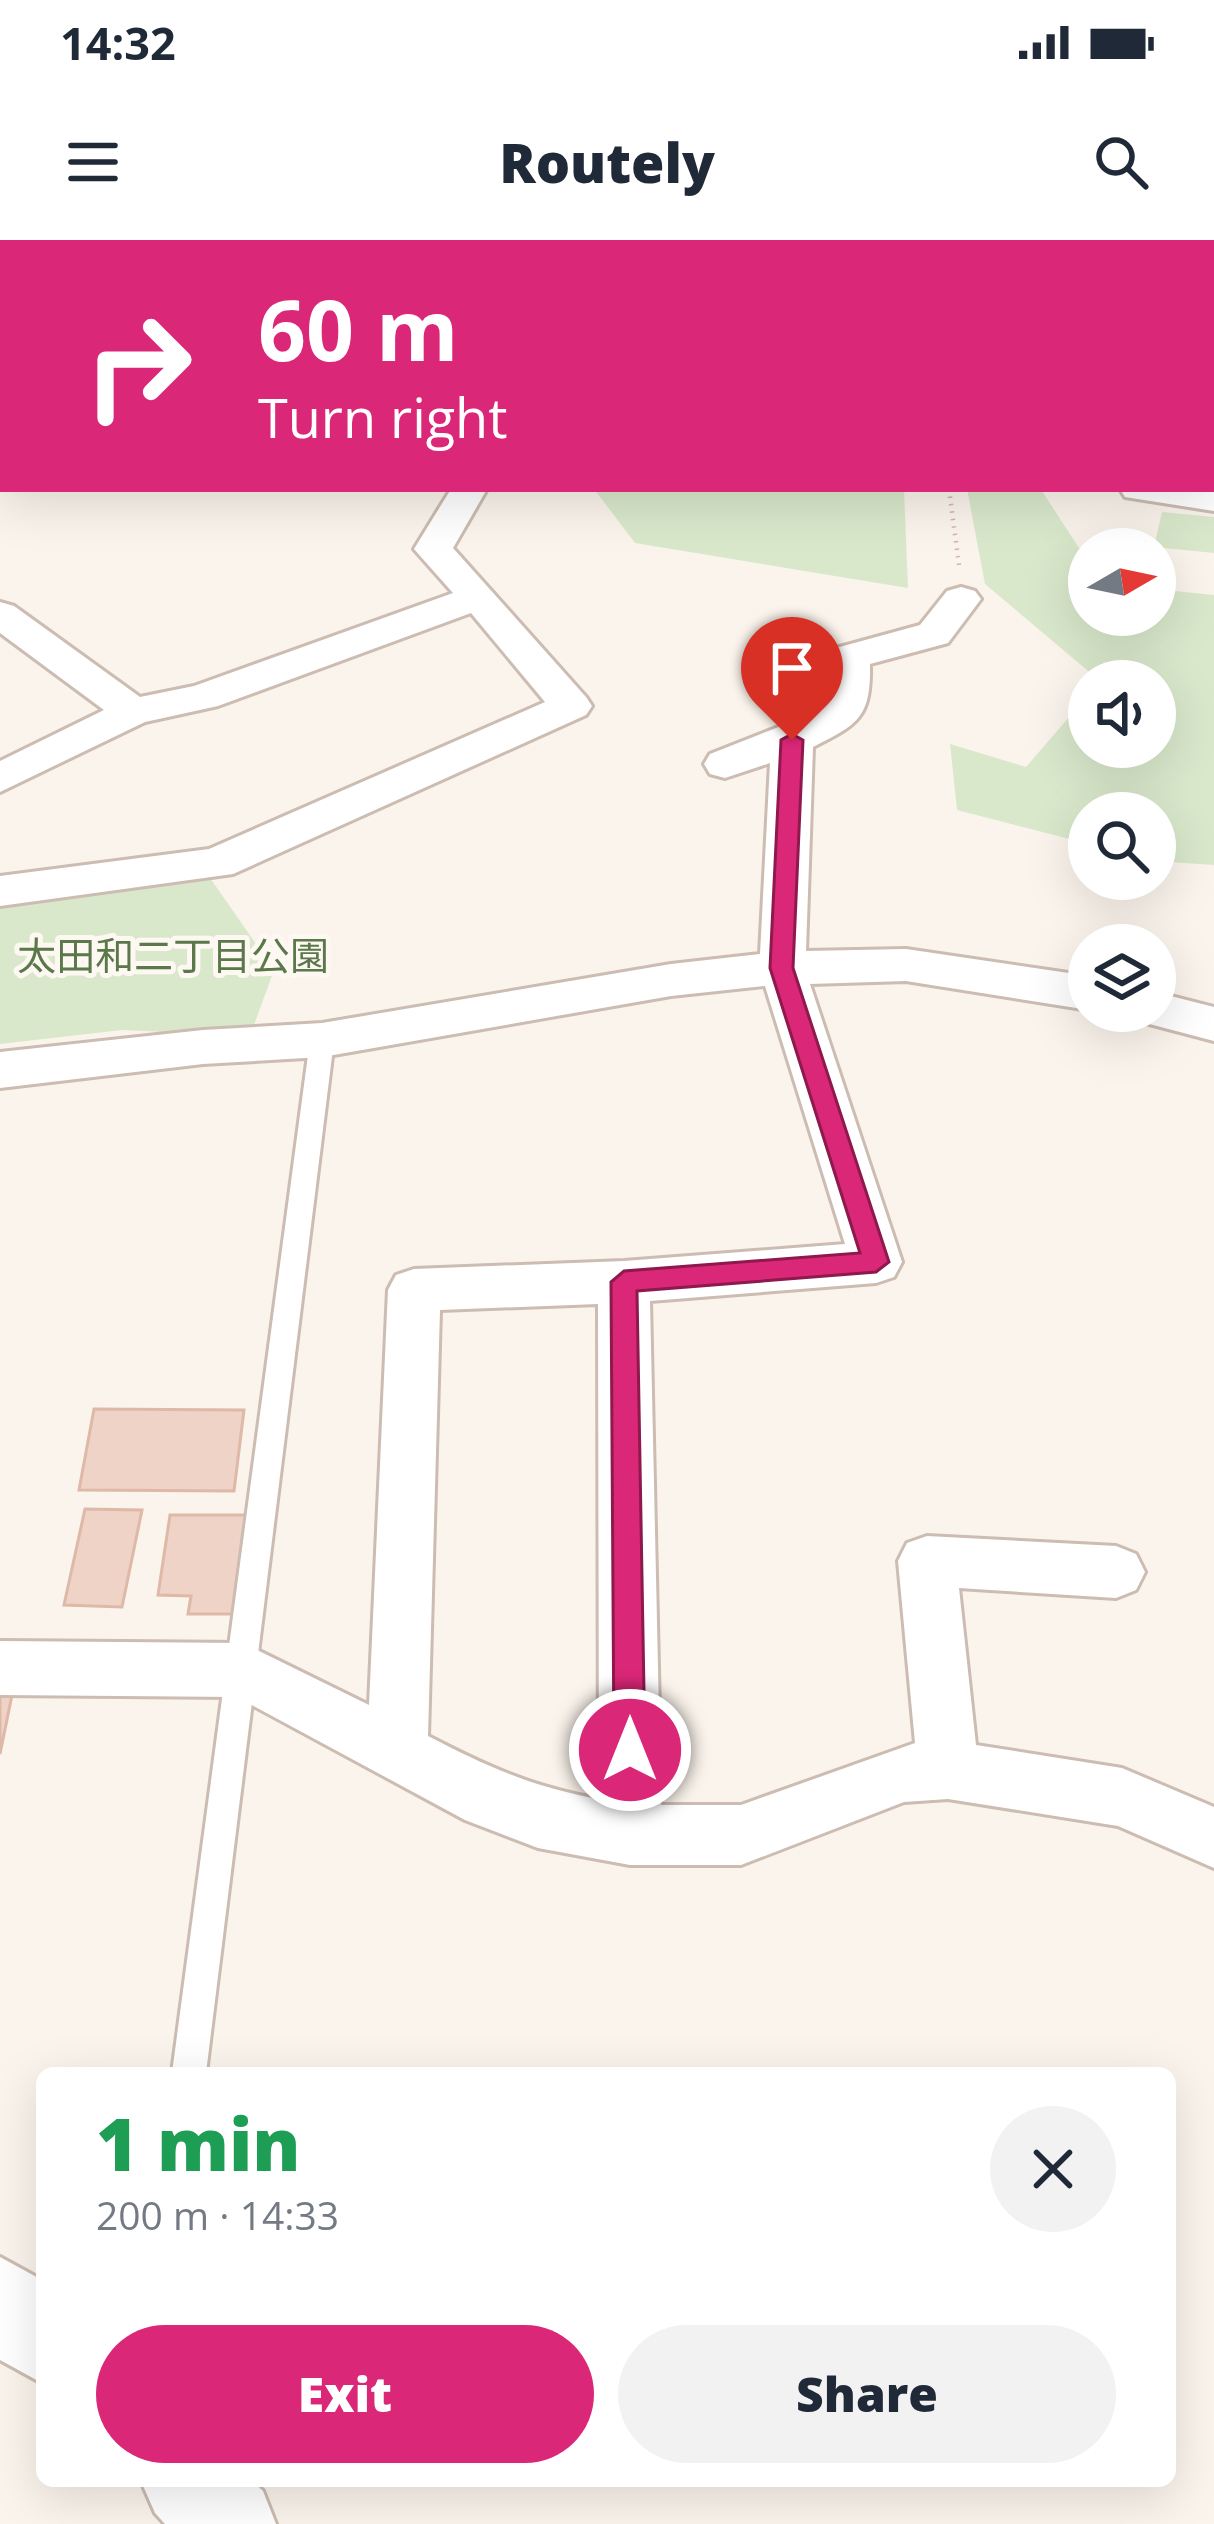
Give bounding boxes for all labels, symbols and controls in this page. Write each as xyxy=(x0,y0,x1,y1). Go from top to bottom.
text: 14:32 xyxy=(60,12,176,73)
text: Routely xyxy=(499,125,715,199)
icon: menu xyxy=(60,129,126,195)
icon: search xyxy=(1088,129,1154,195)
text: 60 m xyxy=(258,271,458,386)
icon: right xyxy=(60,288,216,444)
text: Turn right xyxy=(258,380,507,454)
north arrow xyxy=(1068,528,1176,636)
map controls xyxy=(1068,528,1176,1032)
pin xyxy=(741,617,843,740)
icon: arrive xyxy=(759,635,825,701)
button: sound xyxy=(1068,660,1176,768)
button: search xyxy=(1068,792,1176,900)
button: layers xyxy=(1068,924,1176,1032)
park label: 太田和二丁目公園 xyxy=(17,928,329,981)
position arrow xyxy=(567,1687,693,1813)
text: 1 min xyxy=(96,2094,301,2192)
button: close xyxy=(990,2106,1116,2232)
text: 200 m · 14:33 xyxy=(96,2188,339,2241)
button: Exit xyxy=(96,2325,594,2463)
button: Share xyxy=(618,2325,1116,2463)

